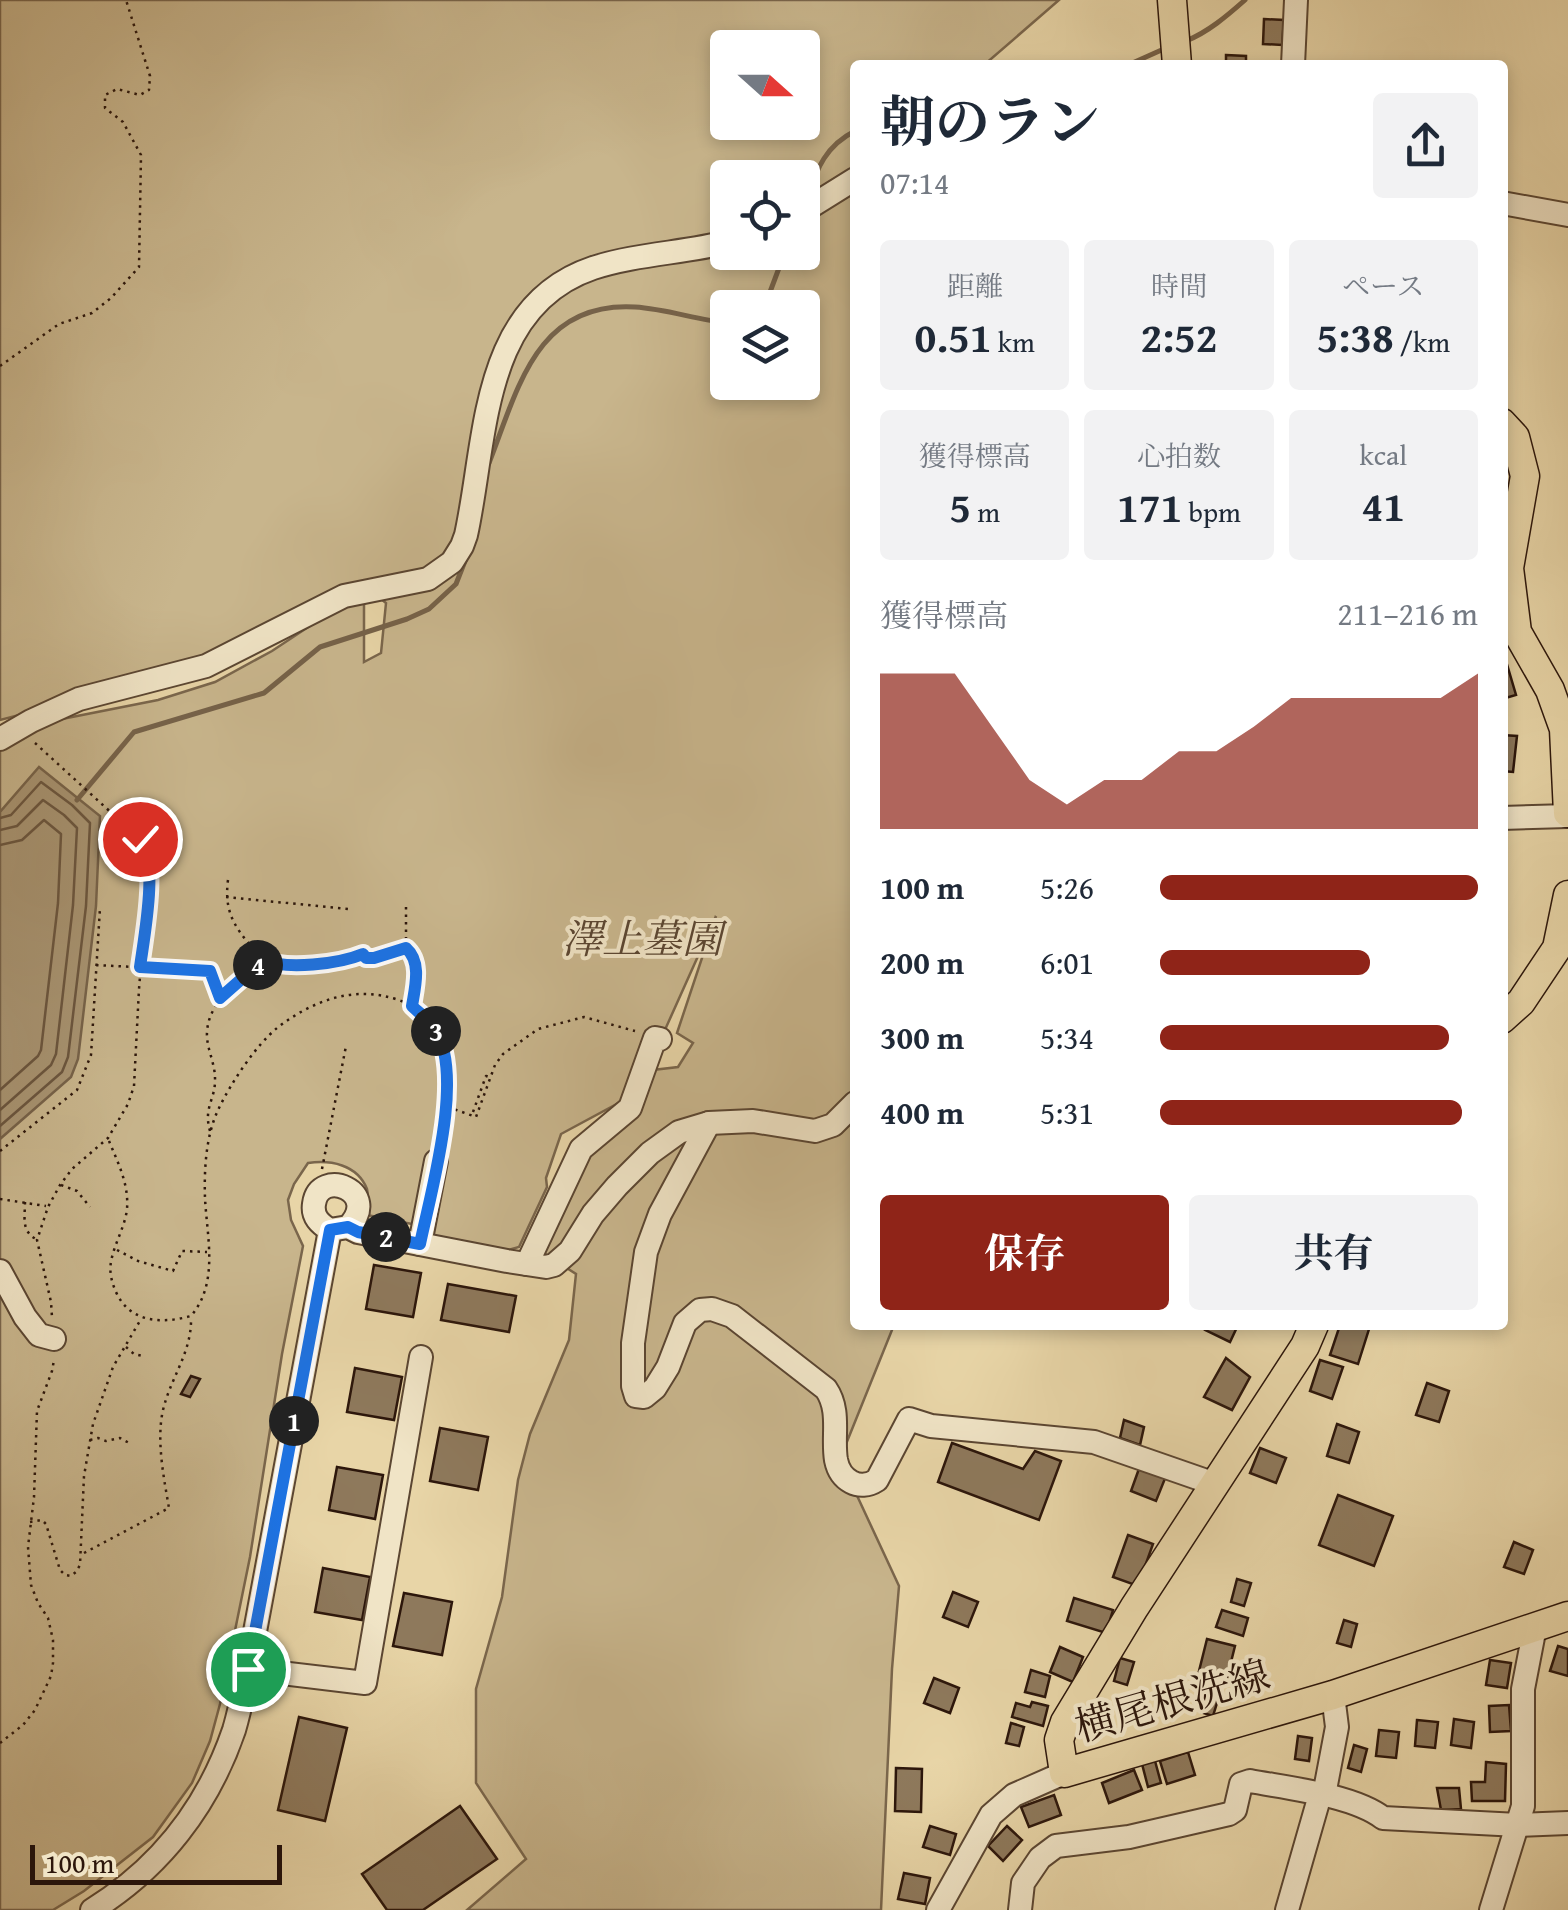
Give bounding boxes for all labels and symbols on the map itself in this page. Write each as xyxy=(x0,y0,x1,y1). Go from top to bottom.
north arrow xyxy=(710,30,820,140)
pin xyxy=(98,797,183,882)
park label: 澤上墓園 xyxy=(562,909,728,968)
pin: 4 xyxy=(233,940,283,990)
pin: 3 xyxy=(411,1006,461,1056)
pin: 2 xyxy=(361,1212,411,1262)
pin: 1 xyxy=(269,1396,319,1446)
pin xyxy=(206,1627,291,1712)
street label: 横尾根洗線 xyxy=(1068,1644,1276,1756)
scale bar xyxy=(30,1840,282,1884)

